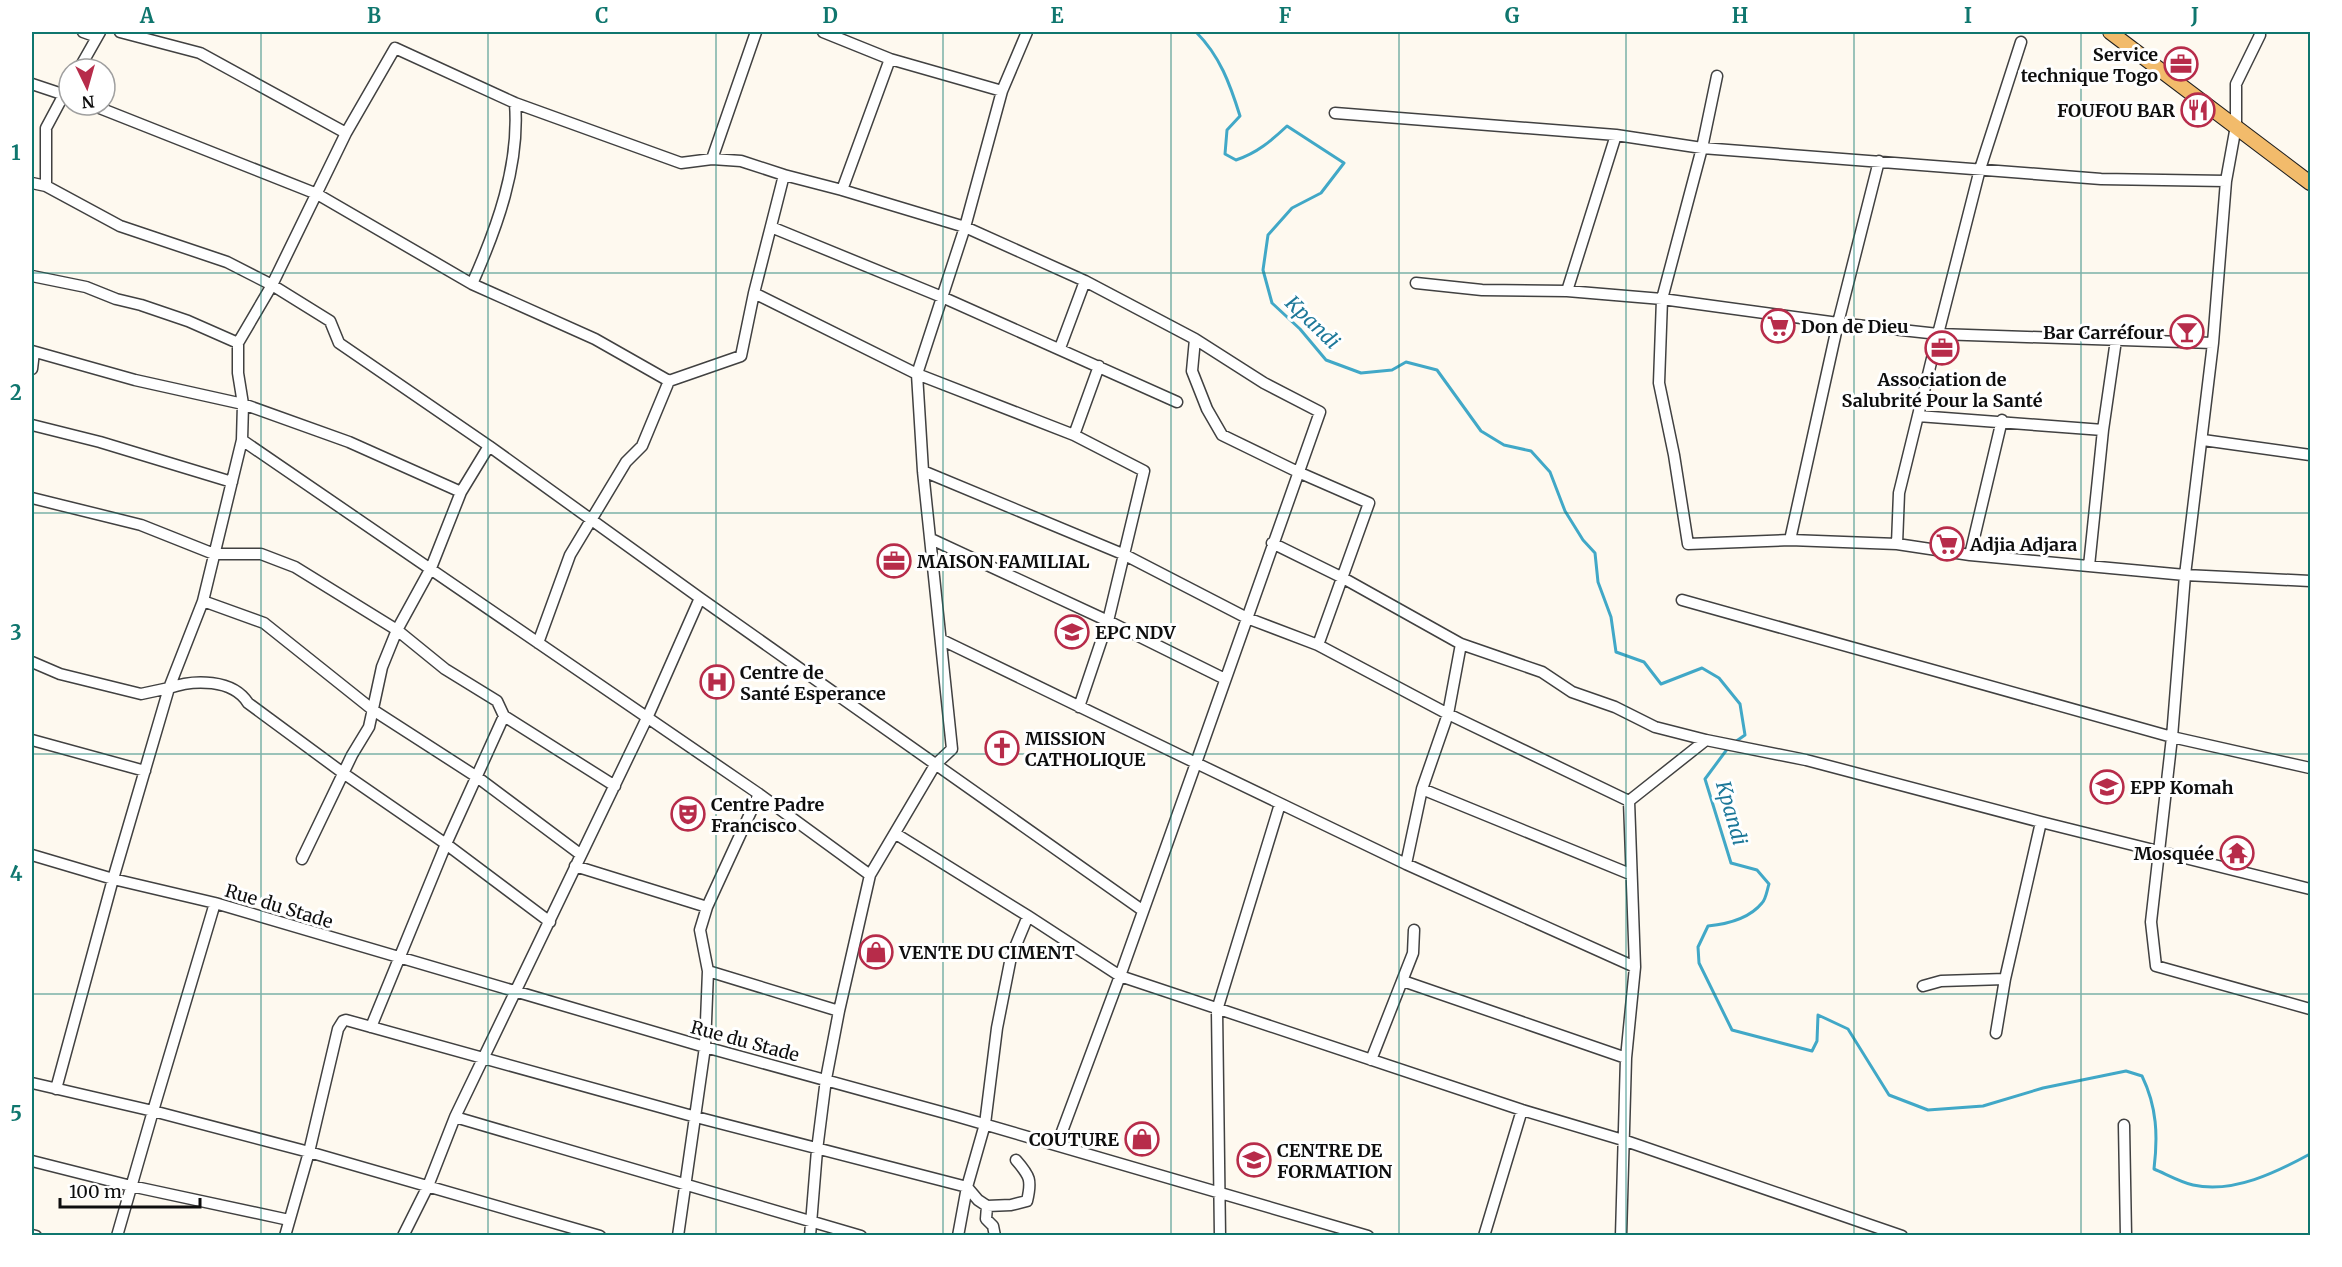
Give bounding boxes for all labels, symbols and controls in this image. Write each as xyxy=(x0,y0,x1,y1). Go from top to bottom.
text: A xyxy=(139,3,155,28)
text: B xyxy=(367,3,381,28)
text: C xyxy=(595,3,609,28)
text: D xyxy=(822,3,838,28)
text: E xyxy=(1050,3,1064,28)
text: F xyxy=(1279,3,1292,28)
text: G xyxy=(1505,3,1520,28)
text: H xyxy=(1732,3,1748,28)
text: I xyxy=(1964,3,1972,28)
text: J xyxy=(2190,3,2199,28)
place label: Service technique Togo xyxy=(2021,43,2158,87)
office icon: Service technique Togo xyxy=(2163,46,2199,82)
north arrow xyxy=(57,57,117,117)
text: N xyxy=(81,91,95,112)
restaurant icon: FOUFOU BAR xyxy=(2180,92,2216,128)
place label: FOUFOU BAR xyxy=(2057,99,2175,122)
text: 1 xyxy=(11,140,21,165)
water label: Kpandi xyxy=(1280,289,1345,354)
supermarket icon: Don de Dieu xyxy=(1760,308,1796,344)
bar icon: Bar Carréfour xyxy=(2169,314,2205,350)
place label: Don de Dieu xyxy=(1801,315,1909,338)
place label: Bar Carréfour xyxy=(2043,321,2164,344)
office icon: Association de Salubrité Pour la Santé xyxy=(1924,330,1960,366)
place label: Association de Salubrité Pour la Santé xyxy=(1842,368,2043,412)
text: 2 xyxy=(10,380,22,405)
supermarket icon: Adjia Adjara xyxy=(1929,526,1965,562)
place label: Adjia Adjara xyxy=(1969,533,2077,556)
office icon: MAISON FAMILIAL xyxy=(876,543,912,579)
place label: MAISON FAMILIAL xyxy=(917,550,1090,573)
school or university icon: EPC NDV xyxy=(1054,614,1090,650)
text: 3 xyxy=(10,620,22,645)
place label: EPC NDV xyxy=(1095,621,1176,644)
place label: Centre de Santé Esperance xyxy=(740,661,886,705)
hospital icon: Centre de Santé Esperance xyxy=(699,664,735,700)
place label: MISSION CATHOLIQUE xyxy=(1025,727,1146,771)
church icon: MISSION CATHOLIQUE xyxy=(984,730,1020,766)
school or university icon: EPP Komah xyxy=(2089,769,2125,805)
place label: EPP Komah xyxy=(2130,776,2234,799)
water label: Kpandi xyxy=(1711,777,1753,848)
place label: Centre Padre Francisco xyxy=(711,793,825,837)
theatre icon: Centre Padre Francisco xyxy=(670,796,706,832)
temple icon: Mosquée xyxy=(2219,835,2255,871)
place label: Mosquée xyxy=(2134,842,2214,865)
text: 4 xyxy=(10,861,23,886)
street label: Rue du Stade xyxy=(222,879,336,933)
shop icon: VENTE DU CIMENT xyxy=(858,934,894,970)
place label: VENTE DU CIMENT xyxy=(898,941,1075,964)
street label: Rue du Stade xyxy=(688,1015,802,1067)
text: 5 xyxy=(10,1101,22,1126)
shop icon: COUTURE xyxy=(1124,1121,1160,1157)
place label: COUTURE xyxy=(1029,1128,1119,1151)
place label: CENTRE DE FORMATION xyxy=(1277,1139,1392,1183)
school or university icon: CENTRE DE FORMATION xyxy=(1236,1142,1272,1178)
scale bar xyxy=(60,1171,200,1209)
text: 100 m xyxy=(69,1180,122,1203)

